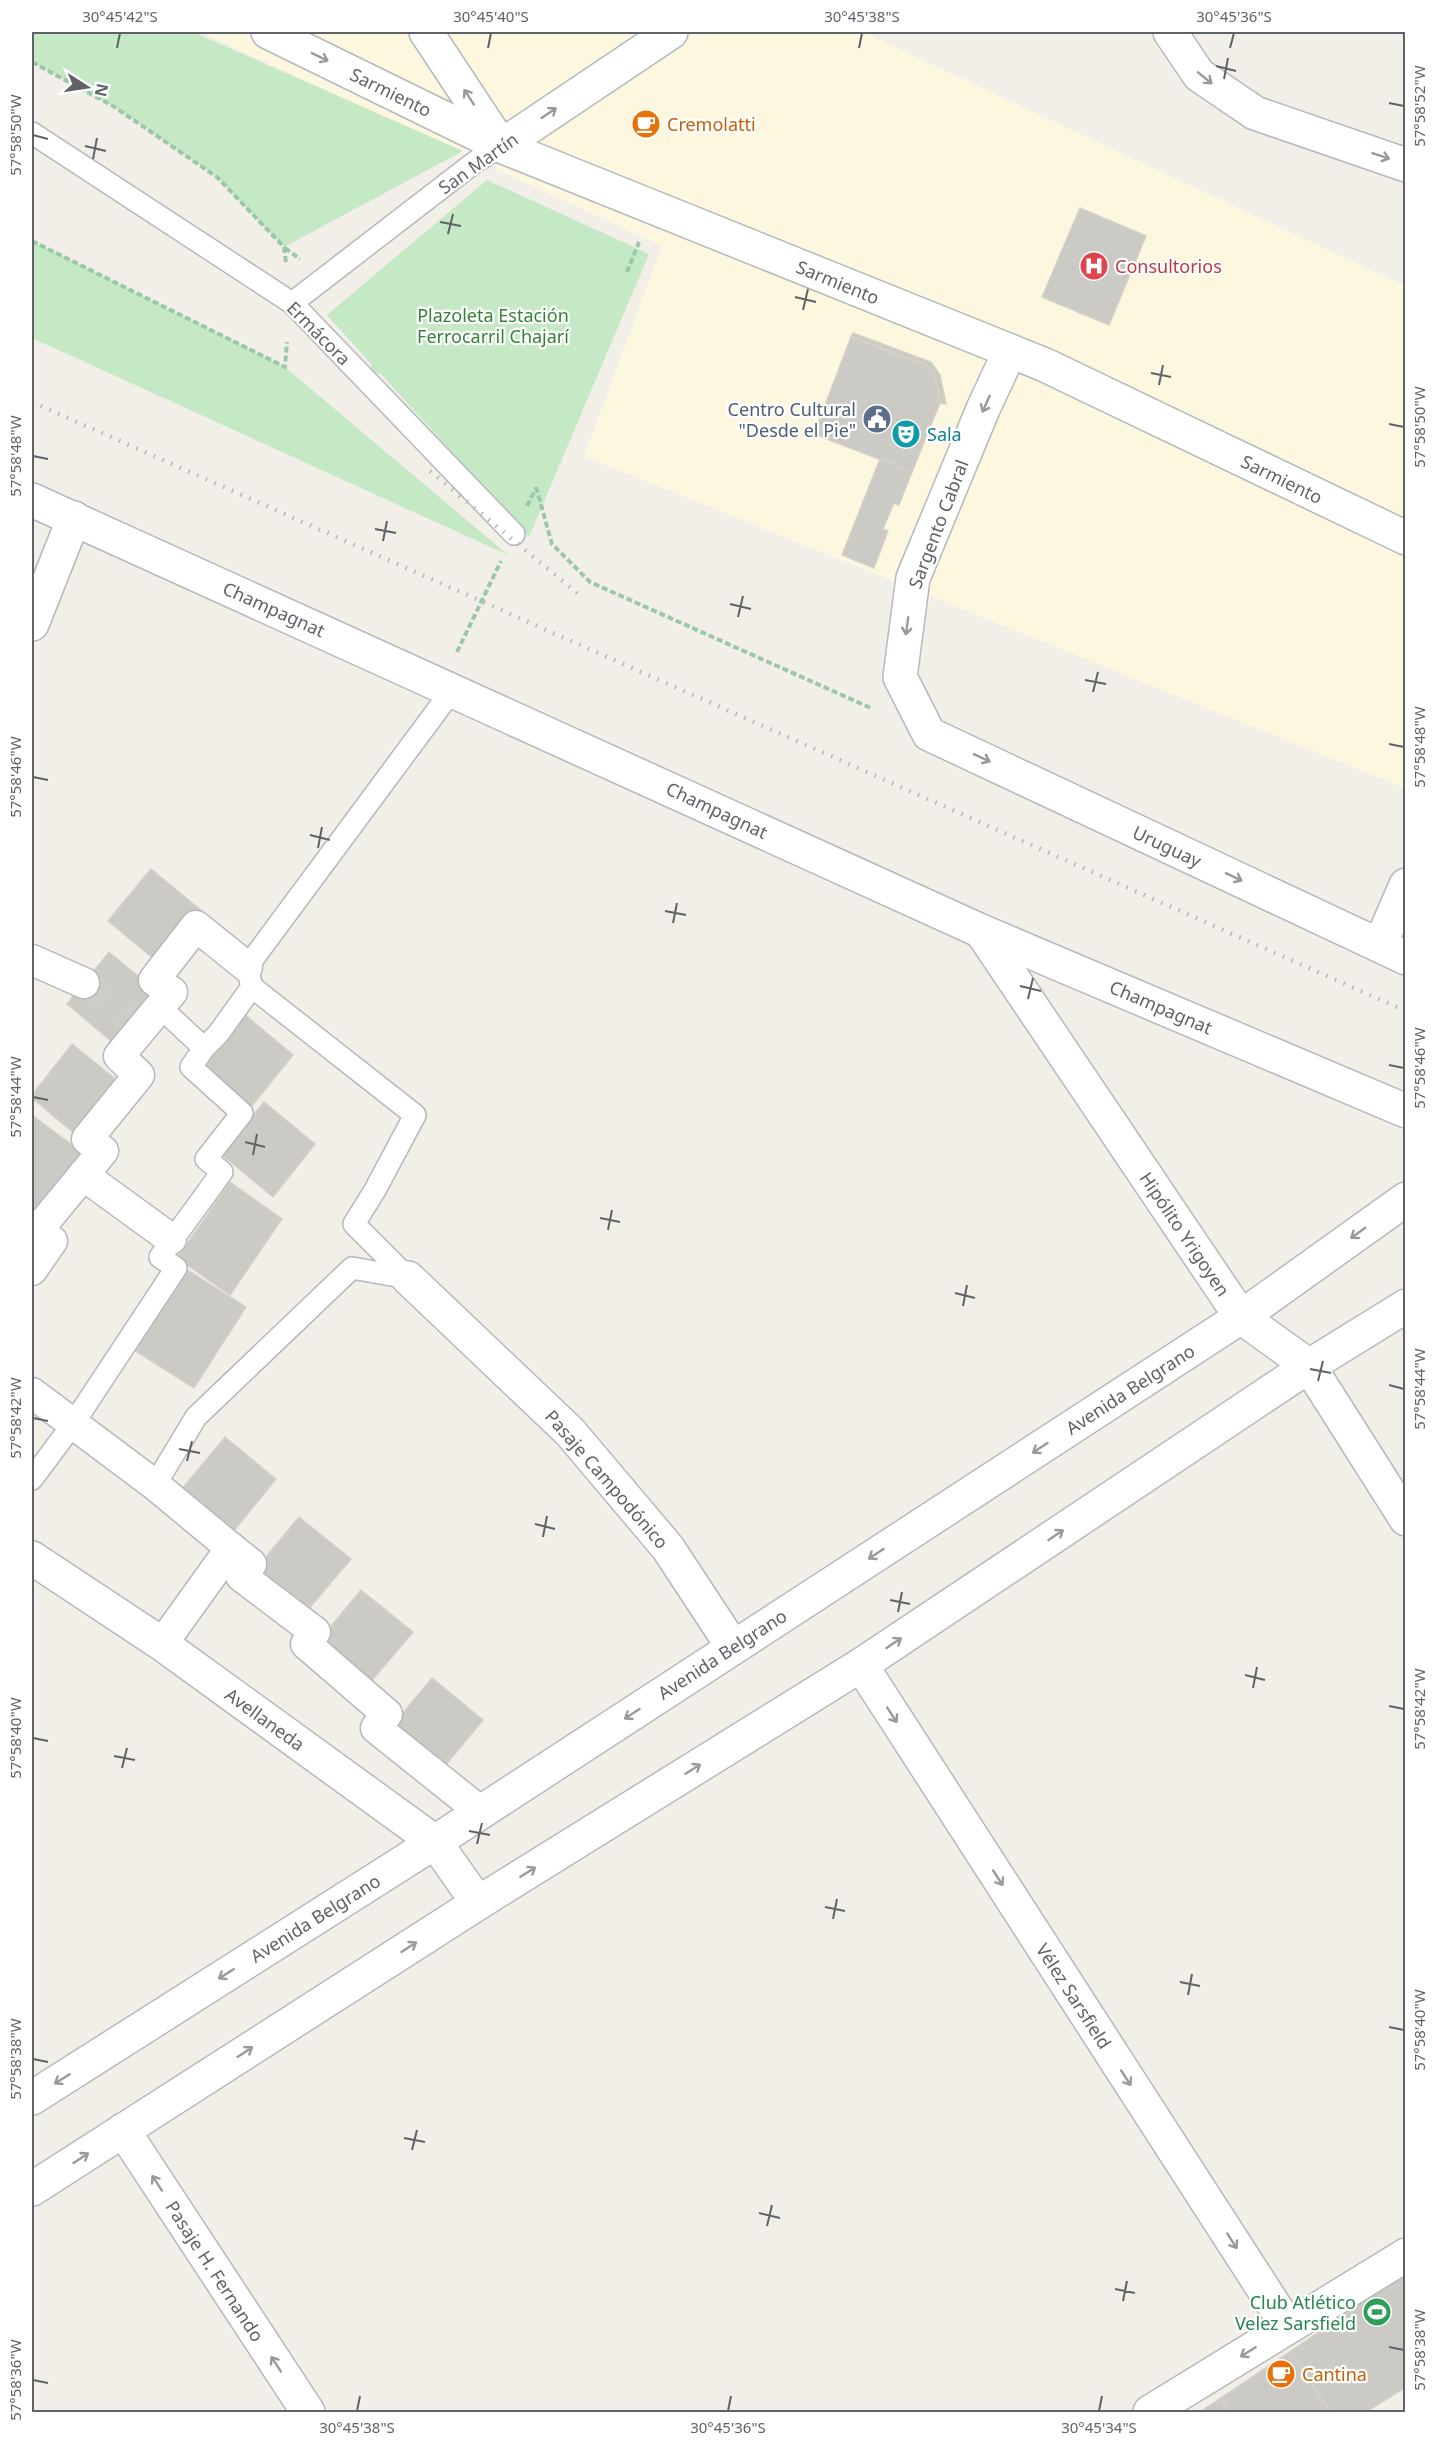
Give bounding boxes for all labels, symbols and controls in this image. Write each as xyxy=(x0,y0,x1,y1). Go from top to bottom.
text: 30°45'42"S xyxy=(82,6,158,26)
text: 30°45'40"S xyxy=(453,6,529,26)
text: 30°45'38"S xyxy=(824,6,900,26)
text: 30°45'36"S xyxy=(1196,6,1272,26)
one-way arrow xyxy=(311,52,329,64)
north arrow xyxy=(57,57,117,117)
street label: Sarmiento xyxy=(346,62,436,122)
text: 57°58'52"W xyxy=(1409,65,1429,147)
one-way arrow xyxy=(1197,71,1213,84)
text: N xyxy=(90,81,114,99)
one-way arrow xyxy=(462,88,475,105)
text: 57°58'50"W xyxy=(5,94,25,176)
one-way arrow xyxy=(540,107,557,119)
cafe icon: Cremolatti xyxy=(630,108,662,140)
place label: Cremolatti xyxy=(667,112,756,136)
street label: San Martín xyxy=(433,127,523,199)
one-way arrow xyxy=(1371,152,1390,163)
hospital icon: Consultorios xyxy=(1078,250,1110,282)
street label: Sarmiento xyxy=(793,254,883,310)
place label: Consultorios xyxy=(1115,254,1222,278)
street label: Ermácora xyxy=(282,296,356,370)
park label: Plazoleta Estación Ferrocarril Chajarí xyxy=(417,303,569,348)
text: 57°58'50"W xyxy=(1409,386,1429,468)
one-way arrow xyxy=(979,395,990,413)
place label: Centro Cultural "Desde el Pie" xyxy=(728,397,856,442)
public building icon: Centro Cultural "Desde el Pie" xyxy=(861,403,893,435)
text: 57°58'48"W xyxy=(5,415,25,497)
theatre icon: Sala xyxy=(890,418,922,450)
place label: Sala xyxy=(927,422,962,446)
street label: Sarmiento xyxy=(1237,449,1327,509)
street label: Sargento Cabral xyxy=(902,456,974,592)
street label: Champagnat xyxy=(219,576,329,642)
one-way arrow xyxy=(901,616,912,636)
text: 57°58'48"W xyxy=(1409,706,1429,788)
text: 57°58'46"W xyxy=(5,736,25,818)
one-way arrow xyxy=(972,753,990,765)
street label: Champagnat xyxy=(662,776,772,844)
street label: Uruguay xyxy=(1129,820,1206,873)
one-way arrow xyxy=(1225,872,1243,884)
street label: Champagnat xyxy=(1106,975,1216,1040)
text: 57°58'46"W xyxy=(1409,1027,1429,1109)
text: 57°58'44"W xyxy=(5,1056,25,1138)
street label: Hipólito Yrigoyen xyxy=(1134,1167,1236,1301)
one-way arrow xyxy=(1350,1227,1367,1239)
street label: Avenida Belgrano xyxy=(1061,1338,1199,1440)
text: 57°58'44"W xyxy=(1409,1348,1429,1430)
text: 57°58'42"W xyxy=(5,1377,25,1459)
street label: Pasaje Campodónico xyxy=(540,1404,674,1554)
one-way arrow xyxy=(1032,1442,1049,1454)
one-way arrow xyxy=(1048,1529,1064,1541)
one-way arrow xyxy=(868,1548,885,1560)
street label: Avenida Belgrano xyxy=(653,1603,791,1705)
one-way arrow xyxy=(885,1637,902,1649)
text: 57°58'42"W xyxy=(1409,1668,1429,1750)
street label: Avellaneda xyxy=(220,1682,310,1756)
text: 57°58'40"W xyxy=(5,1697,25,1779)
one-way arrow xyxy=(886,1706,899,1723)
one-way arrow xyxy=(624,1708,641,1720)
one-way arrow xyxy=(684,1763,701,1775)
one-way arrow xyxy=(519,1865,536,1877)
street label: Avenida Belgrano xyxy=(245,1868,385,1968)
one-way arrow xyxy=(992,1870,1004,1886)
street label: Vélez Sarsfield xyxy=(1031,1939,1117,2053)
one-way arrow xyxy=(400,1940,417,1952)
one-way arrow xyxy=(218,1968,235,1981)
text: 57°58'40"W xyxy=(1409,1989,1429,2071)
text: 57°58'38"W xyxy=(5,2018,25,2100)
one-way arrow xyxy=(236,2046,252,2058)
one-way arrow xyxy=(1120,2069,1133,2086)
one-way arrow xyxy=(54,2073,71,2085)
one-way arrow xyxy=(72,2151,89,2164)
one-way arrow xyxy=(151,2175,163,2192)
street label: Pasaje H. Fernando xyxy=(160,2196,270,2346)
one-way arrow xyxy=(1226,2233,1238,2249)
place label: Club Atlético Velez Sarsfield xyxy=(1235,2290,1356,2335)
sports icon: Club Atlético Velez Sarsfield xyxy=(1361,2296,1393,2328)
text: 57°58'38"W xyxy=(1409,2309,1429,2391)
text: 57°58'36"W xyxy=(5,2339,25,2421)
one-way arrow xyxy=(1240,2345,1257,2358)
one-way arrow xyxy=(269,2355,282,2372)
cafe icon: Cantina xyxy=(1265,2358,1297,2390)
place label: Cantina xyxy=(1302,2362,1367,2386)
text: 30°45'38"S xyxy=(319,2417,395,2437)
text: 30°45'36"S xyxy=(690,2417,766,2437)
text: 30°45'34"S xyxy=(1061,2417,1137,2437)

